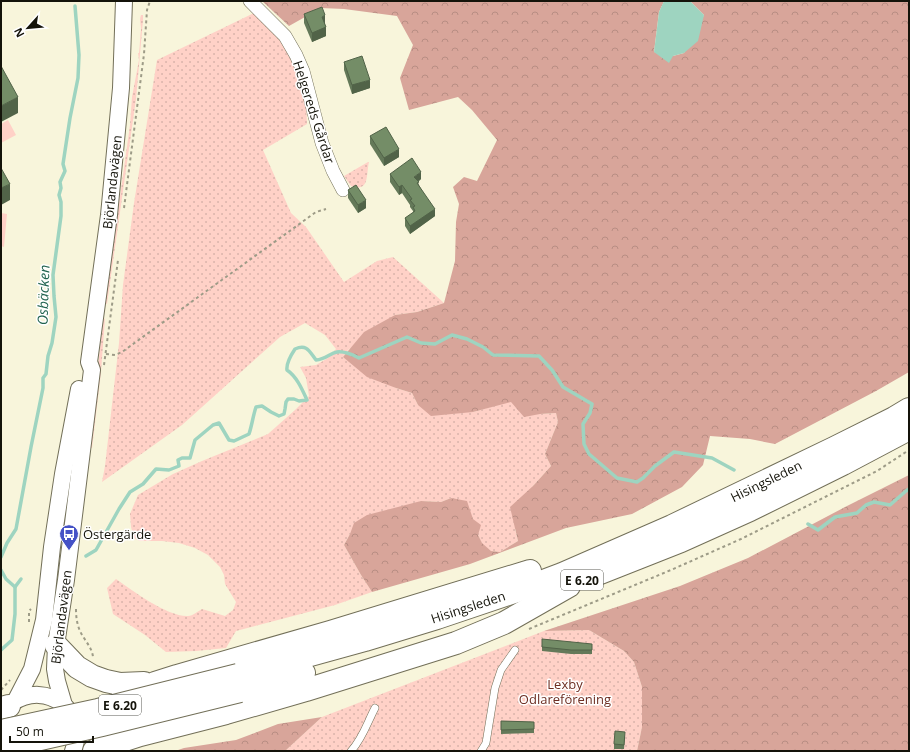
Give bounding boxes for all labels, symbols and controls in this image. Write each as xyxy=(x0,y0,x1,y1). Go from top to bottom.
north arrow xyxy=(8,8,48,48)
text: N xyxy=(10,25,27,40)
street label: Helgereds Gårdar xyxy=(289,58,339,166)
street label: Björlandavägen xyxy=(98,134,126,230)
water label: Osbäcken xyxy=(32,265,54,325)
street label: Hisingsleden xyxy=(727,456,805,506)
bus stop icon: Östergärde xyxy=(58,523,80,551)
place label: Östergärde xyxy=(83,525,151,543)
street label: Björlandavägen xyxy=(46,569,76,665)
road number: E 6.20 xyxy=(561,570,603,590)
street label: Hisingsleden xyxy=(428,586,508,628)
park label: Lexby Odlareförening xyxy=(519,675,611,708)
road number: E 6.20 xyxy=(99,695,141,715)
scale bar xyxy=(10,718,93,744)
text: 50 m xyxy=(16,723,44,740)

